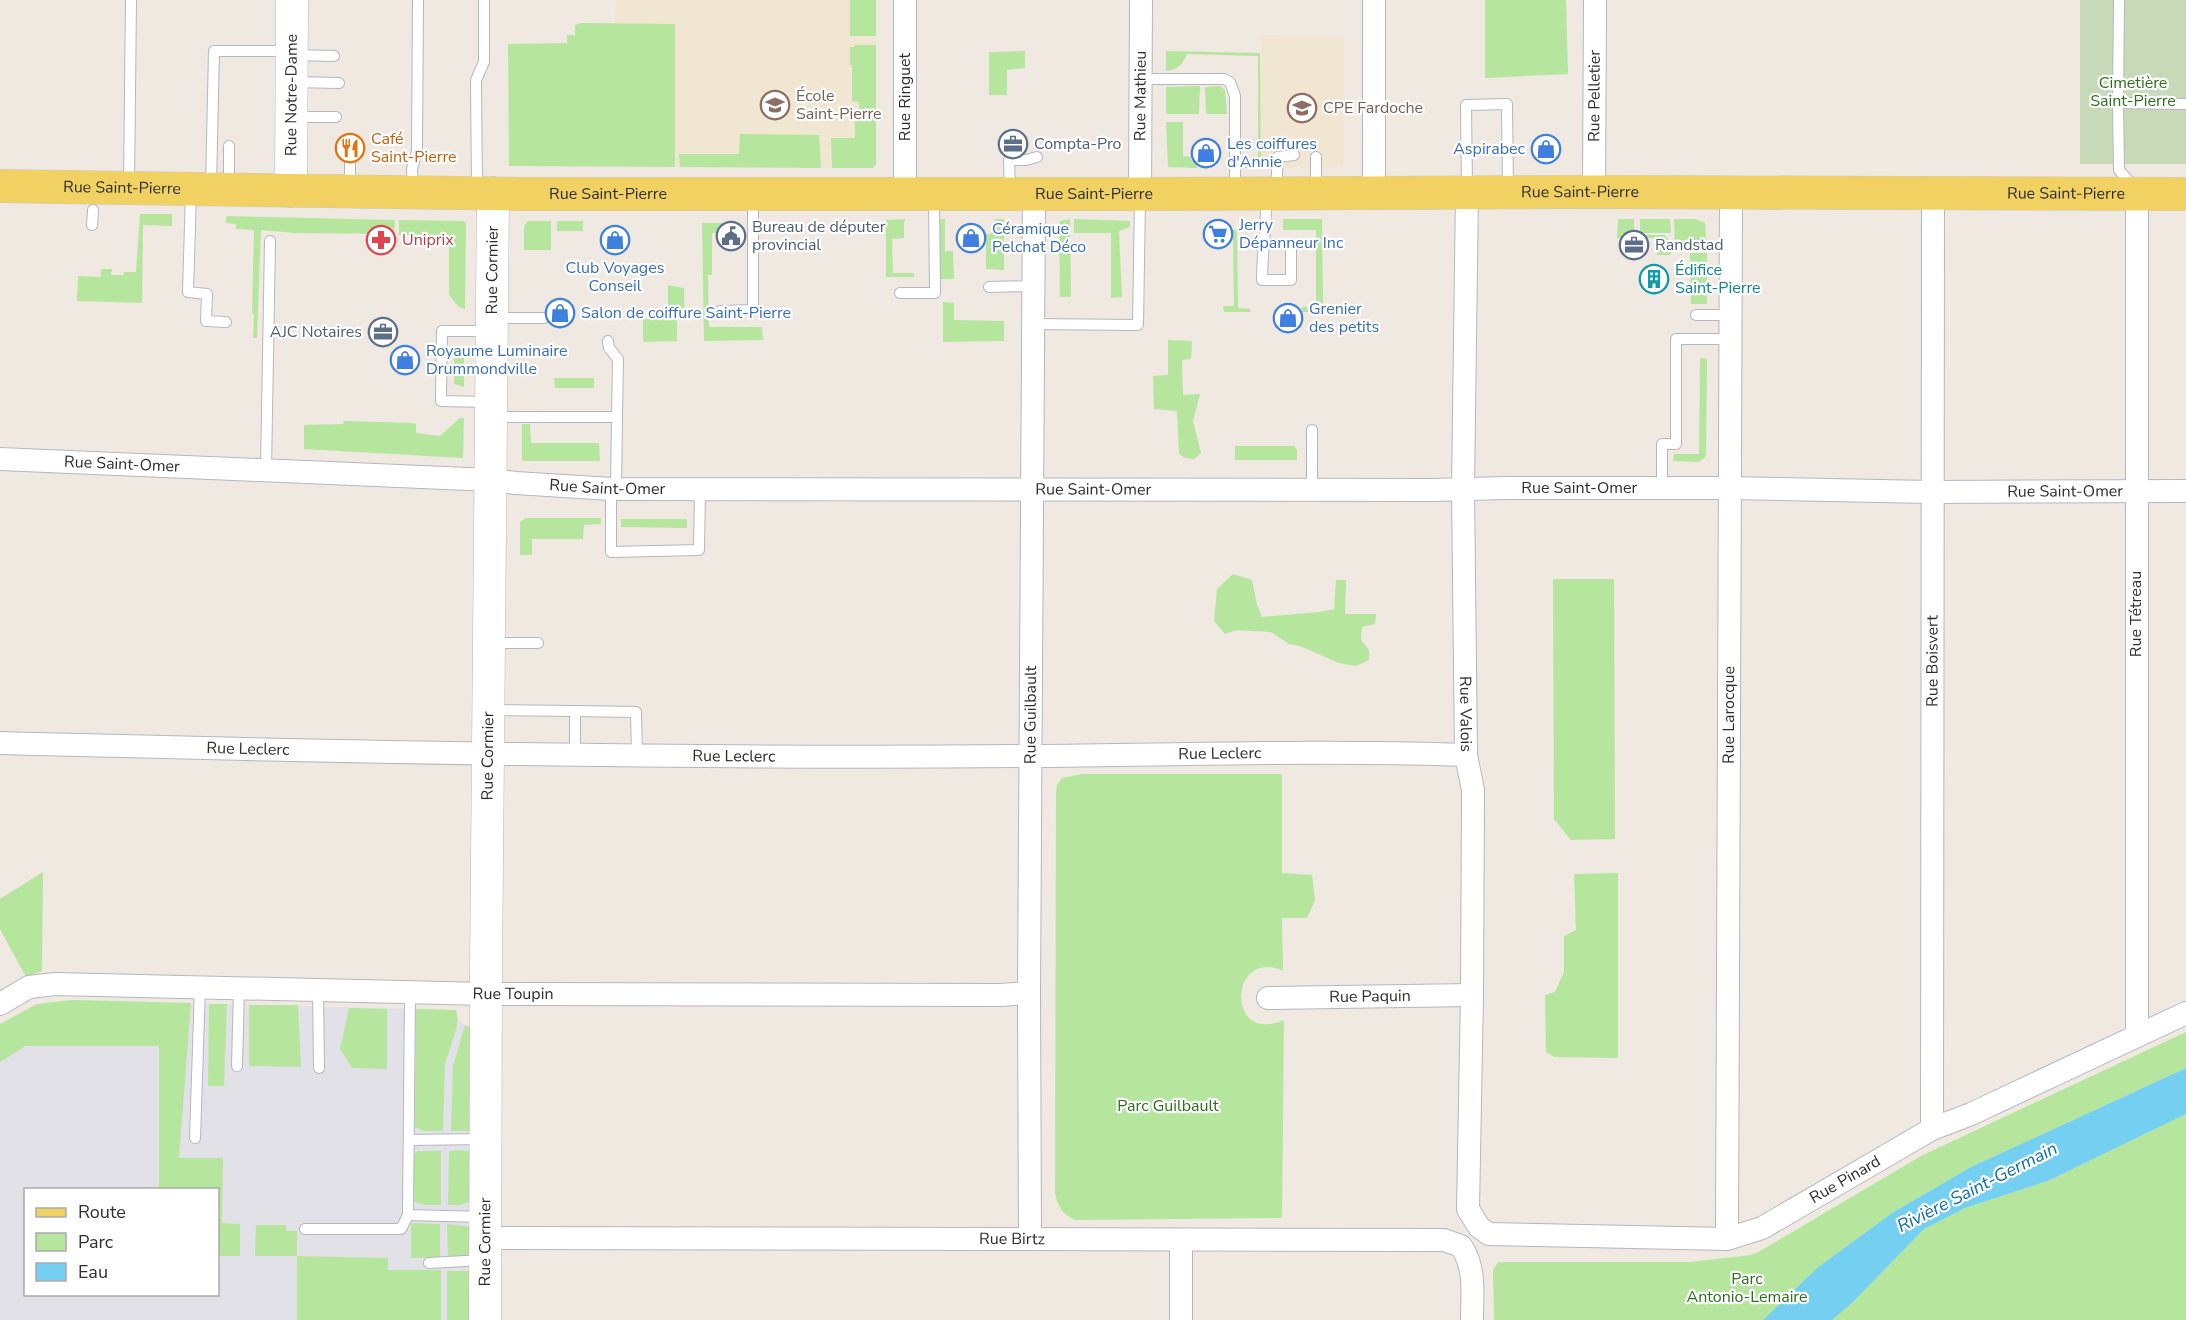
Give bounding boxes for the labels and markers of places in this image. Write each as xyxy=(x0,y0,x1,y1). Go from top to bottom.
place label: École Saint-Pierre xyxy=(796,85,882,125)
school or university icon: École Saint-Pierre xyxy=(759,89,791,121)
school or university icon: CPE Fardoche xyxy=(1286,92,1318,124)
place label: CPE Fardoche xyxy=(1323,97,1423,119)
place label: Café Saint-Pierre xyxy=(371,128,457,168)
office icon: Compta-Pro xyxy=(997,128,1029,160)
restaurant icon: Café Saint-Pierre xyxy=(334,132,366,164)
place label: Compta-Pro xyxy=(1034,133,1122,155)
place label: Les coiffures d'Annie xyxy=(1227,133,1317,173)
shop icon: Aspirabec xyxy=(1530,133,1562,165)
shop icon: Les coiffures d'Annie xyxy=(1190,137,1222,169)
place label: Aspirabec xyxy=(1453,138,1526,160)
place label: Jerry Dépanneur Inc xyxy=(1238,214,1344,254)
place label: Bureau de députer provincial xyxy=(752,216,886,256)
place label: Céramique Pelchat Déco xyxy=(992,218,1086,258)
supermarket icon: Jerry Dépanneur Inc xyxy=(1202,218,1234,250)
public building icon: Bureau de députer provincial xyxy=(715,220,747,252)
shop icon: Céramique Pelchat Déco xyxy=(955,222,987,254)
pharmacy icon: Uniprix xyxy=(365,224,397,256)
shop icon: Club Voyages Conseil xyxy=(599,224,631,256)
place label: Uniprix xyxy=(402,229,454,251)
office icon: Randstad xyxy=(1618,229,1650,261)
place label: Randstad xyxy=(1655,234,1724,256)
place label: Club Voyages Conseil xyxy=(566,257,664,297)
place label: Édifice Saint-Pierre xyxy=(1675,259,1761,299)
building icon: Édifice Saint-Pierre xyxy=(1638,263,1670,295)
shop icon: Salon de coiffure Saint-Pierre xyxy=(544,297,576,329)
place label: Grenier des petits xyxy=(1309,298,1379,338)
place label: Salon de coiffure Saint-Pierre xyxy=(581,302,791,324)
shop icon: Grenier des petits xyxy=(1272,302,1304,334)
office icon: AJC Notaires xyxy=(367,316,399,348)
place label: AJC Notaires xyxy=(270,321,362,343)
place label: Royaume Luminaire Drummondville xyxy=(426,340,567,380)
shop icon: Royaume Luminaire Drummondville xyxy=(389,344,421,376)

